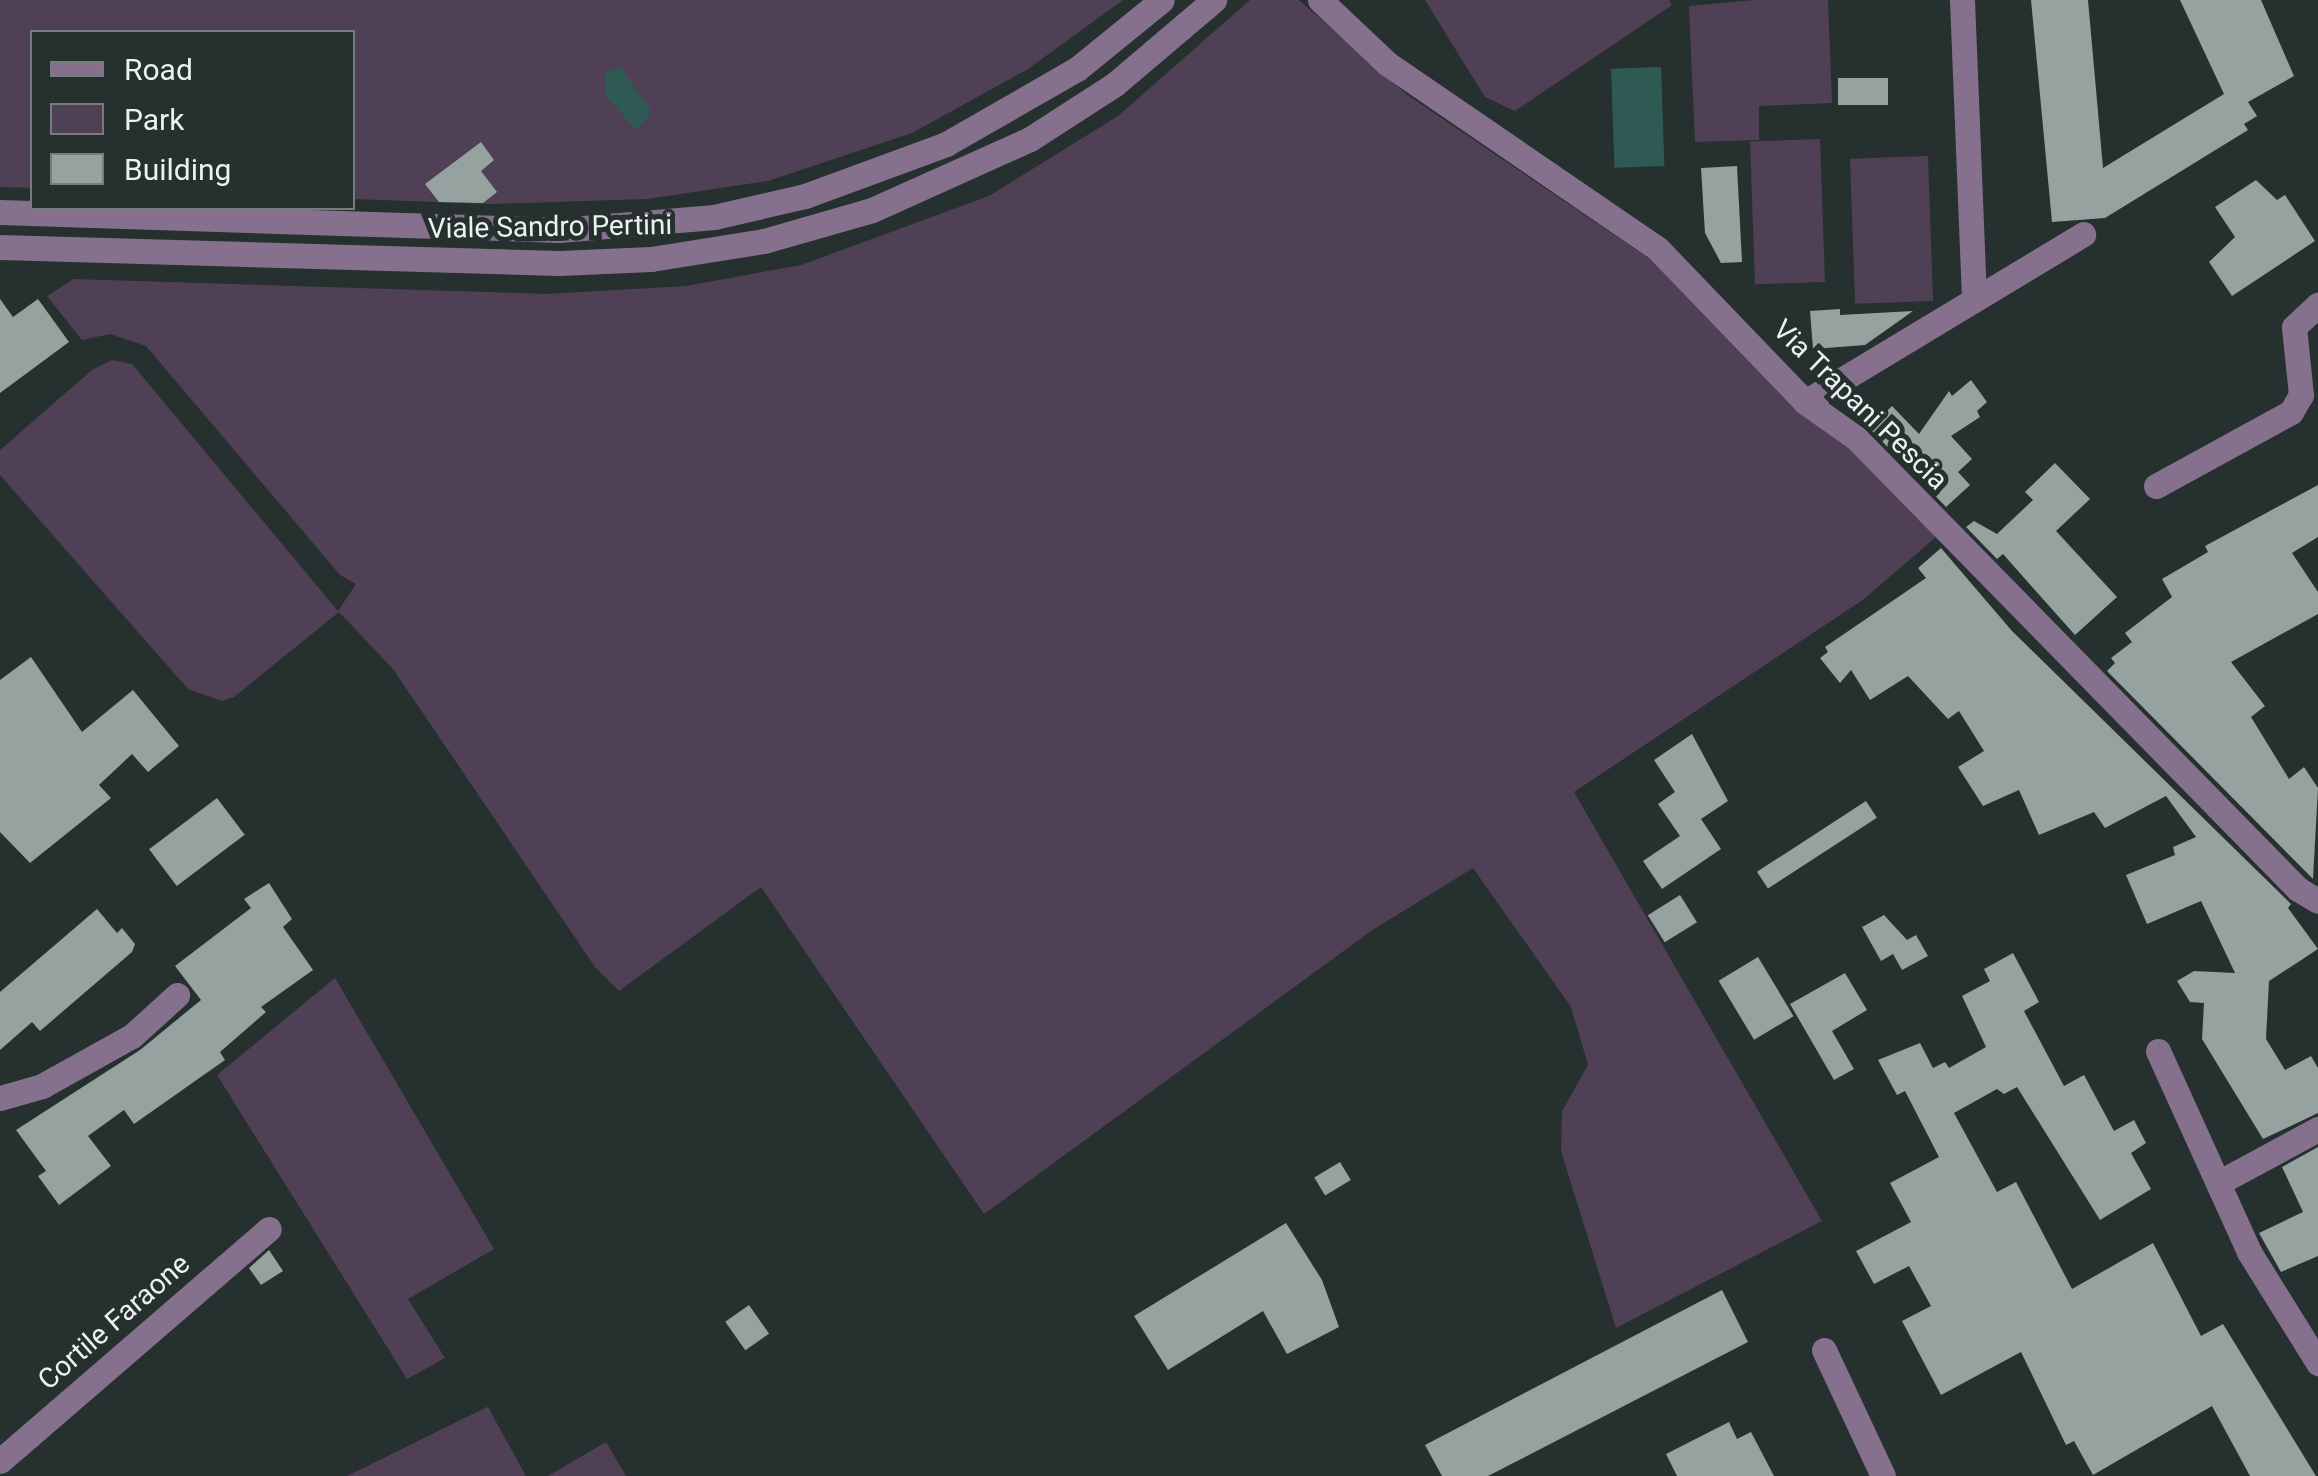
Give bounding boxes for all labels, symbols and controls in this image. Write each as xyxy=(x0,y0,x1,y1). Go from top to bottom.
legend xyxy=(30,30,355,210)
text: Road xyxy=(124,52,193,87)
text: Park xyxy=(124,102,184,137)
text: Building xyxy=(124,152,231,187)
street label: Viale Sandro Pertini xyxy=(427,208,673,246)
street label: Via Trapani Pescia xyxy=(1765,313,1955,497)
street label: Cortile Faraone xyxy=(31,1247,197,1397)

